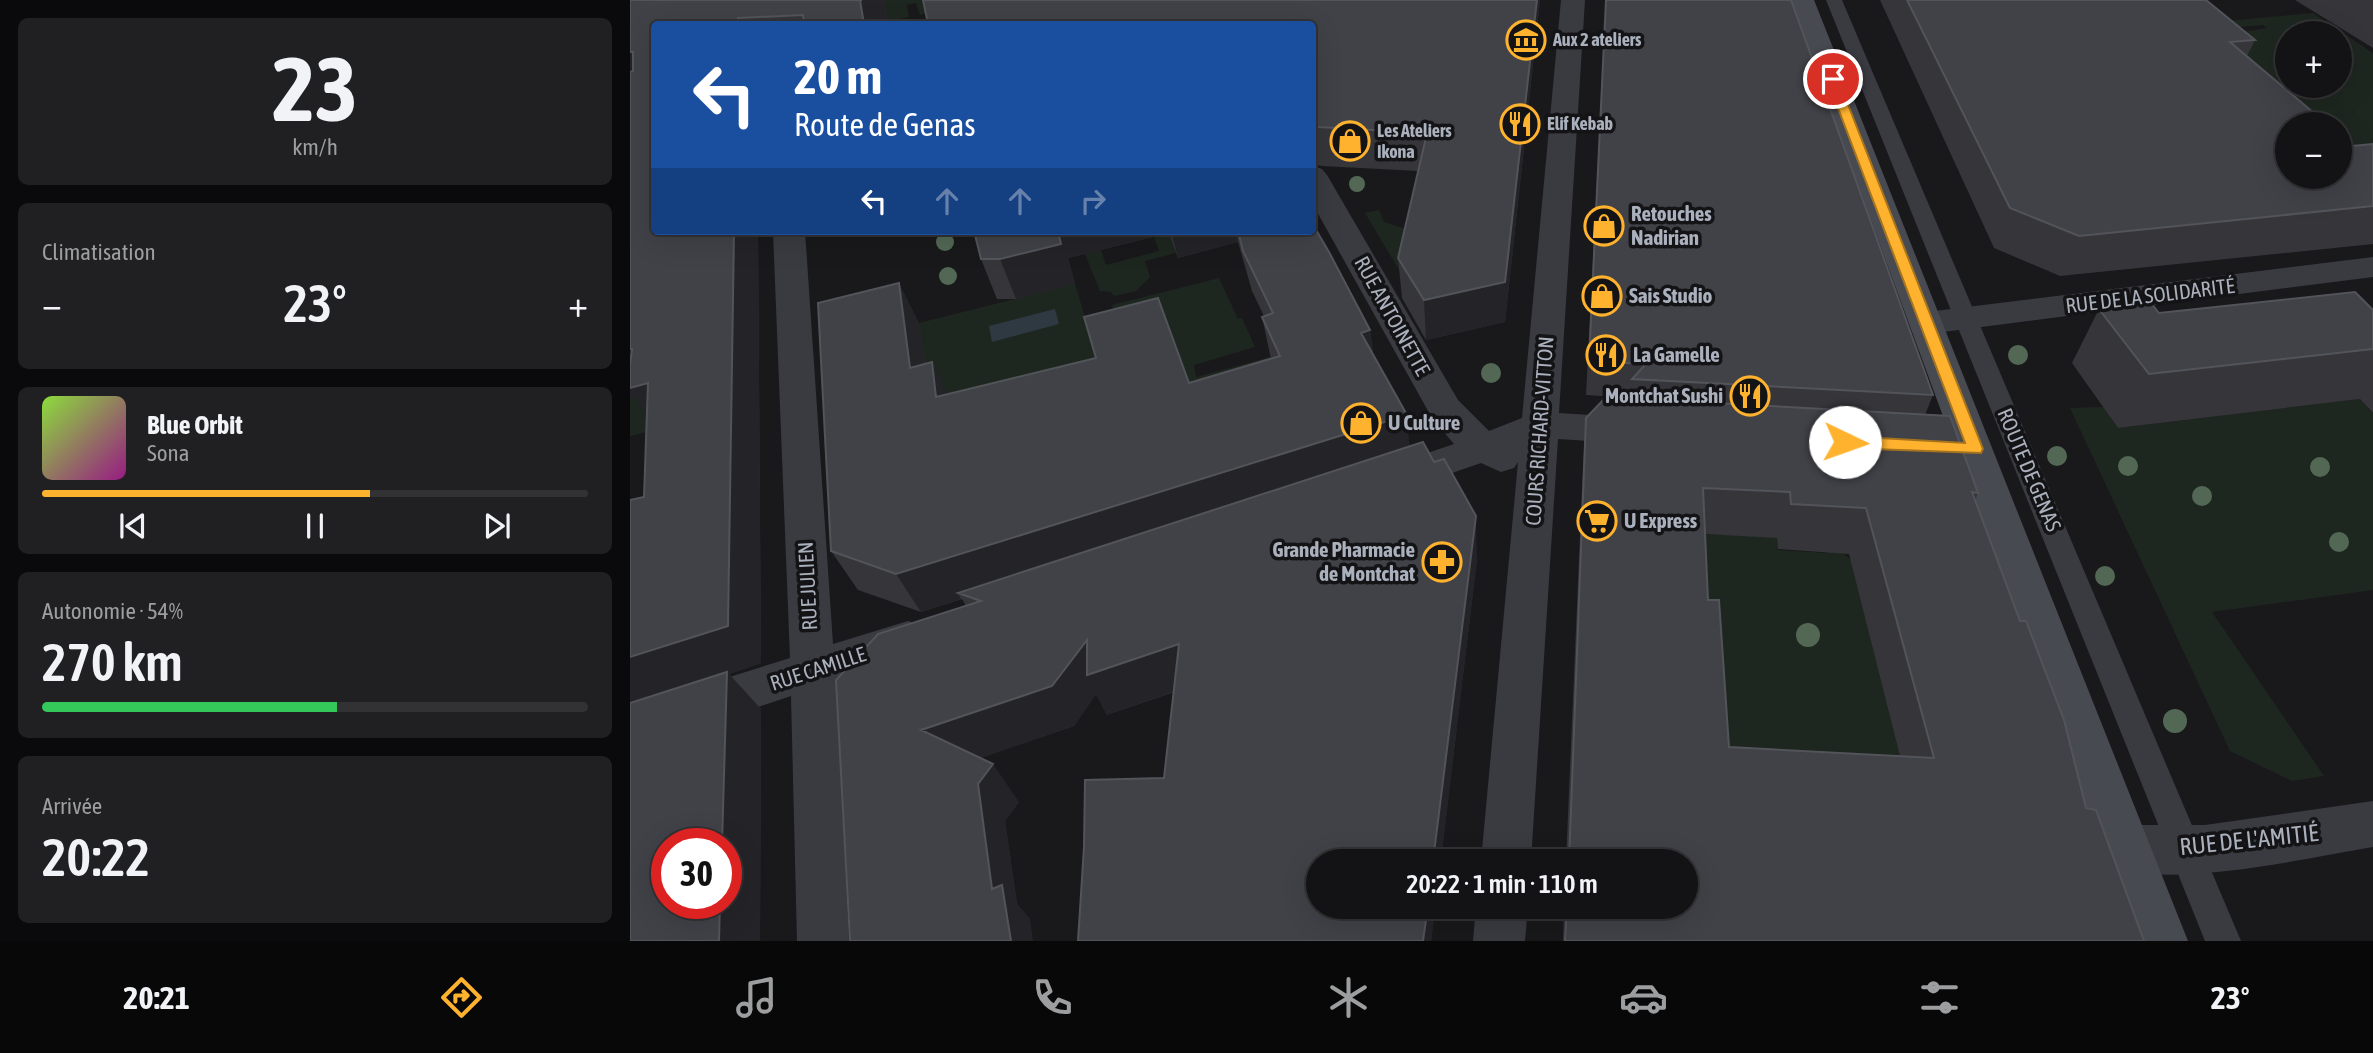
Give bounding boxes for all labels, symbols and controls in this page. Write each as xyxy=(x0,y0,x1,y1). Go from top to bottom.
museum icon: Aux 2 ateliers xyxy=(1505,19,1547,61)
map controls xyxy=(2275,21,2352,189)
button: + xyxy=(2275,21,2352,98)
place label: Aux 2 ateliers xyxy=(1552,29,1642,50)
text: 23 xyxy=(272,36,358,140)
text: 20 m xyxy=(794,48,882,104)
icon: left xyxy=(679,49,770,140)
pin xyxy=(1803,49,1863,109)
icon: arrive xyxy=(1814,60,1852,98)
restaurant icon: Elif Kebab xyxy=(1499,103,1541,145)
text: Route de Genas xyxy=(794,106,976,143)
button: − xyxy=(2275,112,2352,189)
place label: Elif Kebab xyxy=(1547,113,1613,134)
shop icon: Les Ateliers Ikona xyxy=(1329,120,1371,162)
place label: Les Ateliers Ikona xyxy=(1377,120,1452,162)
text: km/h xyxy=(292,134,338,160)
icon: left xyxy=(855,182,893,220)
icon: ahead xyxy=(928,182,966,220)
icon: ahead xyxy=(1001,182,1039,220)
icon: right xyxy=(1074,182,1112,220)
place label: Retouches Nadirian xyxy=(1631,201,1712,249)
shop icon: Retouches Nadirian xyxy=(1583,205,1625,247)
text: Climatisation xyxy=(42,239,156,265)
street label: RUE ANTOINETTE xyxy=(1350,252,1436,379)
text: 23° xyxy=(283,273,347,333)
street label: RUE DE LA SOLIDARITÉ xyxy=(2064,273,2236,317)
shop icon: Sais Studio xyxy=(1581,275,1623,317)
text: − xyxy=(42,282,62,325)
text: + xyxy=(568,282,588,325)
place label: Sais Studio xyxy=(1629,283,1712,307)
restaurant icon: La Gamelle xyxy=(1585,334,1627,376)
street label: COURS RICHARD-VITTON xyxy=(1520,336,1558,526)
place label: La Gamelle xyxy=(1633,342,1720,366)
restaurant icon: Montchat Sushi xyxy=(1729,375,1771,417)
place label: Montchat Sushi xyxy=(1605,383,1723,407)
shop icon: U Culture xyxy=(1340,402,1382,444)
position arrow xyxy=(1808,405,1882,479)
street label: ROUTE DE GENAS xyxy=(1993,405,2067,535)
text: Blue Orbit xyxy=(147,410,243,440)
place label: U Culture xyxy=(1388,410,1460,434)
text: Sona xyxy=(147,440,189,466)
supermarket icon: U Express xyxy=(1576,500,1618,542)
icon: previous xyxy=(114,507,152,545)
icon: pause xyxy=(296,507,334,545)
icon: next xyxy=(478,507,516,545)
place label: U Express xyxy=(1624,508,1698,532)
place label: Grande Pharmacie de Montchat xyxy=(1272,537,1415,585)
street label: RUE JULIEN xyxy=(793,541,821,631)
pharmacy icon: Grande Pharmacie de Montchat xyxy=(1421,541,1463,583)
text: Autonomie · 54% xyxy=(42,598,183,624)
text: 270 km xyxy=(42,632,183,692)
street label: RUE CAMILLE xyxy=(767,641,869,695)
text: Arrivée xyxy=(42,793,102,819)
street label: RUE DE L'AMITIÉ xyxy=(2178,819,2320,860)
text: 20:22 xyxy=(42,827,150,887)
speed limit sign: 30 xyxy=(651,828,742,919)
text: 20:22 · 1 min · 110 m xyxy=(1406,869,1598,899)
icon: directions xyxy=(437,973,486,1022)
icon: music xyxy=(732,973,781,1022)
icon: phone xyxy=(1028,973,1077,1022)
icon: climate xyxy=(1324,973,1373,1022)
icon: car xyxy=(1619,973,1668,1022)
icon: filters xyxy=(1915,973,1964,1022)
text: 20:21 xyxy=(123,979,190,1016)
text: 23° xyxy=(2211,979,2250,1016)

